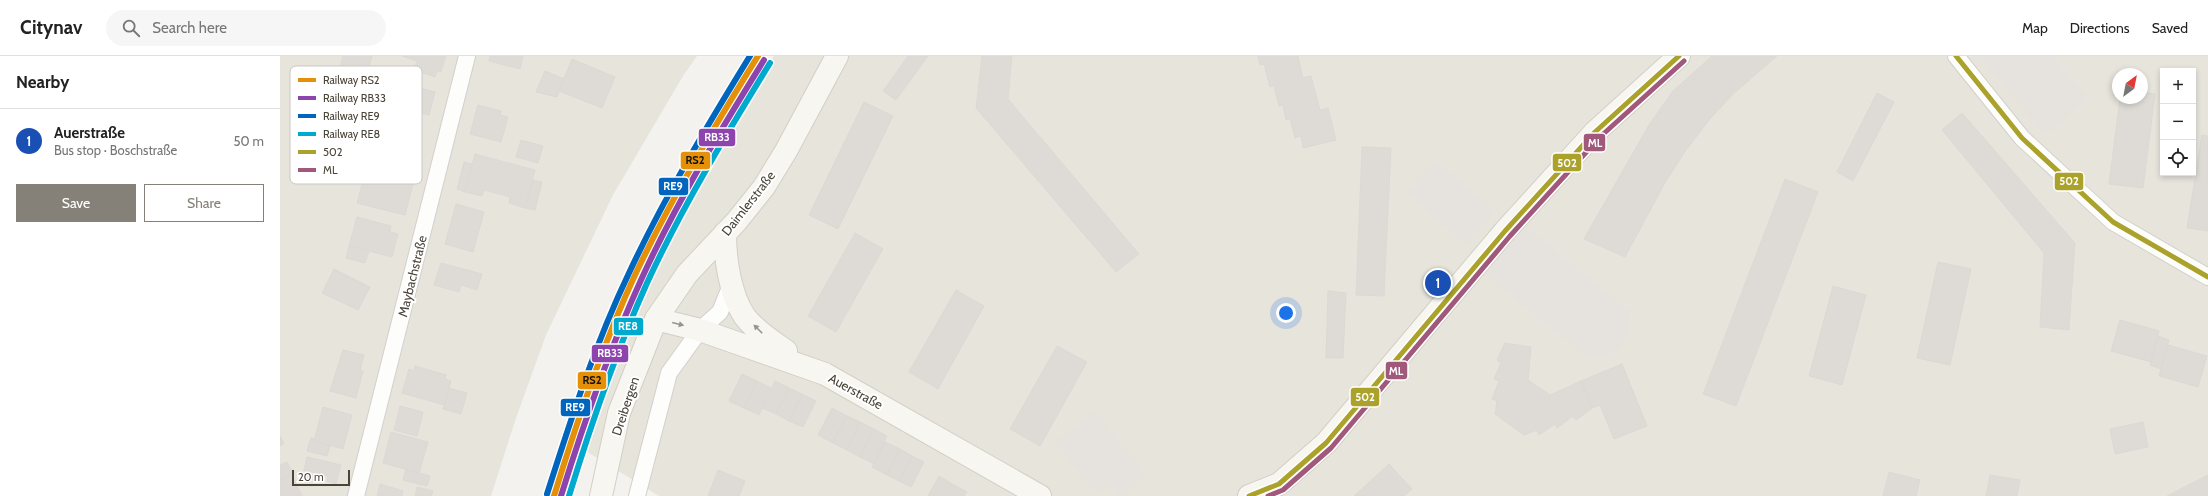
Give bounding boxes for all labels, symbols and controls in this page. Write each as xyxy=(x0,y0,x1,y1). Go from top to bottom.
search box xyxy=(106,10,386,46)
text: Citynav xyxy=(20,16,82,39)
icon: search xyxy=(120,17,142,39)
text: Search here xyxy=(152,19,227,37)
text: Map xyxy=(2022,19,2048,37)
text: Directions xyxy=(2070,19,2130,37)
text: Saved xyxy=(2152,19,2188,37)
legend xyxy=(290,66,422,184)
north arrow xyxy=(2112,68,2148,104)
map controls xyxy=(2160,68,2196,176)
button: + xyxy=(2160,68,2196,104)
text: Nearby xyxy=(16,72,69,92)
text: Railway RS2 xyxy=(323,73,380,87)
text: Railway RB33 xyxy=(323,91,386,105)
button: − xyxy=(2160,104,2196,140)
text: Railway RE9 xyxy=(323,109,380,123)
text: Auerstraße xyxy=(54,124,125,142)
text: Railway RE8 xyxy=(323,127,380,141)
line badge: RB33 xyxy=(698,128,736,147)
text: RB33 xyxy=(704,130,730,144)
text: 1 xyxy=(27,133,31,149)
text: 50 m xyxy=(234,133,264,149)
line badge: ML xyxy=(1583,133,1606,152)
text: ML xyxy=(1588,136,1603,150)
button: locate xyxy=(2160,140,2196,176)
text: Bus stop · Boschstraße xyxy=(54,142,177,158)
text: 502 xyxy=(323,145,343,159)
line badge: RS2 xyxy=(680,151,711,170)
text: RS2 xyxy=(685,153,705,167)
line badge: 502 xyxy=(1552,153,1582,172)
text: 502 xyxy=(1557,156,1577,170)
text: ML xyxy=(323,163,338,177)
street label: Daimlerstraße xyxy=(718,167,778,239)
line badge: 502 xyxy=(2054,172,2084,191)
text: 502 xyxy=(2059,174,2079,188)
line badge: RE9 xyxy=(658,177,689,196)
text: RE9 xyxy=(663,179,683,193)
button: Save xyxy=(16,184,136,222)
button: Share xyxy=(144,184,264,222)
street label: Maybachstraße xyxy=(394,233,430,318)
pin: 1 xyxy=(1425,268,1451,298)
your location xyxy=(1276,303,1296,323)
line badge: RE8 xyxy=(613,317,644,336)
text: RE8 xyxy=(618,319,638,333)
one-way arrow xyxy=(672,322,684,328)
one-way arrow xyxy=(753,324,763,334)
line badge: RB33 xyxy=(591,344,629,363)
text: RB33 xyxy=(597,346,623,360)
line badge: ML xyxy=(1385,361,1408,380)
text: ML xyxy=(1389,364,1404,378)
street label: Auerstraße xyxy=(826,370,886,413)
line badge: RS2 xyxy=(577,371,607,390)
text: RS2 xyxy=(582,373,602,387)
street label: Dreibergen xyxy=(608,375,642,437)
line badge: 502 xyxy=(1350,387,1380,407)
text: 502 xyxy=(1355,390,1375,404)
line badge: RE9 xyxy=(560,398,591,417)
text: RE9 xyxy=(565,400,585,414)
scale bar xyxy=(292,468,350,487)
text: 20 m xyxy=(298,470,324,484)

